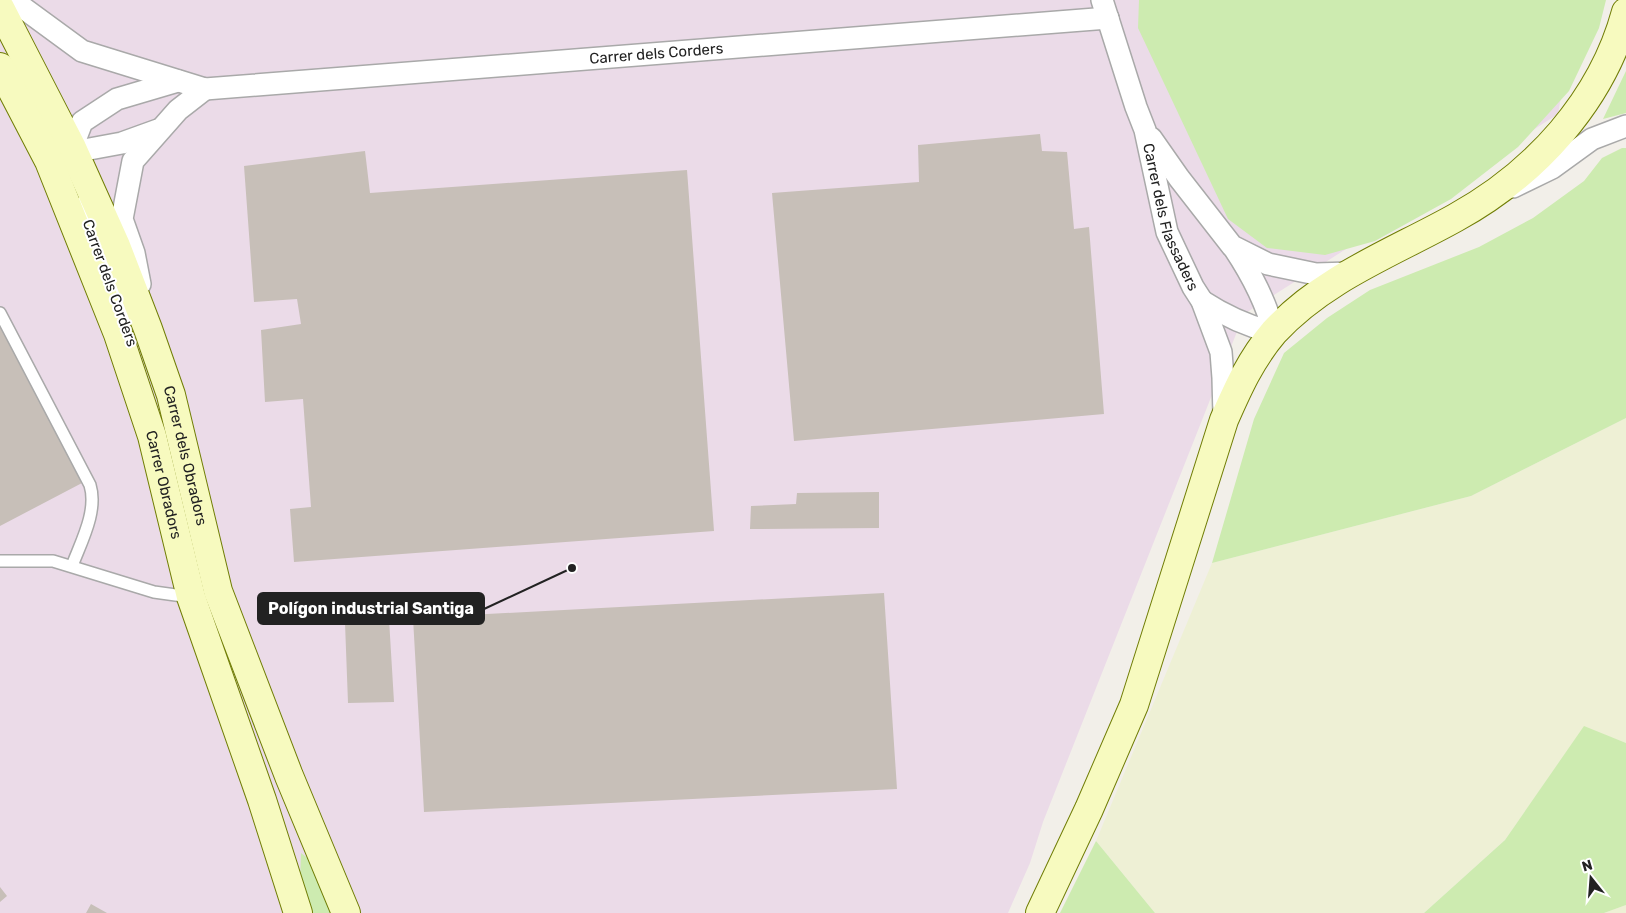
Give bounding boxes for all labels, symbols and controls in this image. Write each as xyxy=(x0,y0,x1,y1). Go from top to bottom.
street label: Carrer dels Corders xyxy=(589,39,724,68)
street label: Carrer dels Flassaders xyxy=(1139,142,1203,294)
street label: Carrer dels Corders xyxy=(79,217,142,349)
street label: Carrer dels Obradors xyxy=(159,383,211,528)
street label: Carrer Obradors xyxy=(142,428,186,541)
callout: Polígon industrial Santiga xyxy=(258,593,484,624)
text: Polígon industrial Santiga xyxy=(268,599,474,618)
north arrow xyxy=(1566,853,1616,903)
text: N xyxy=(1580,856,1595,876)

